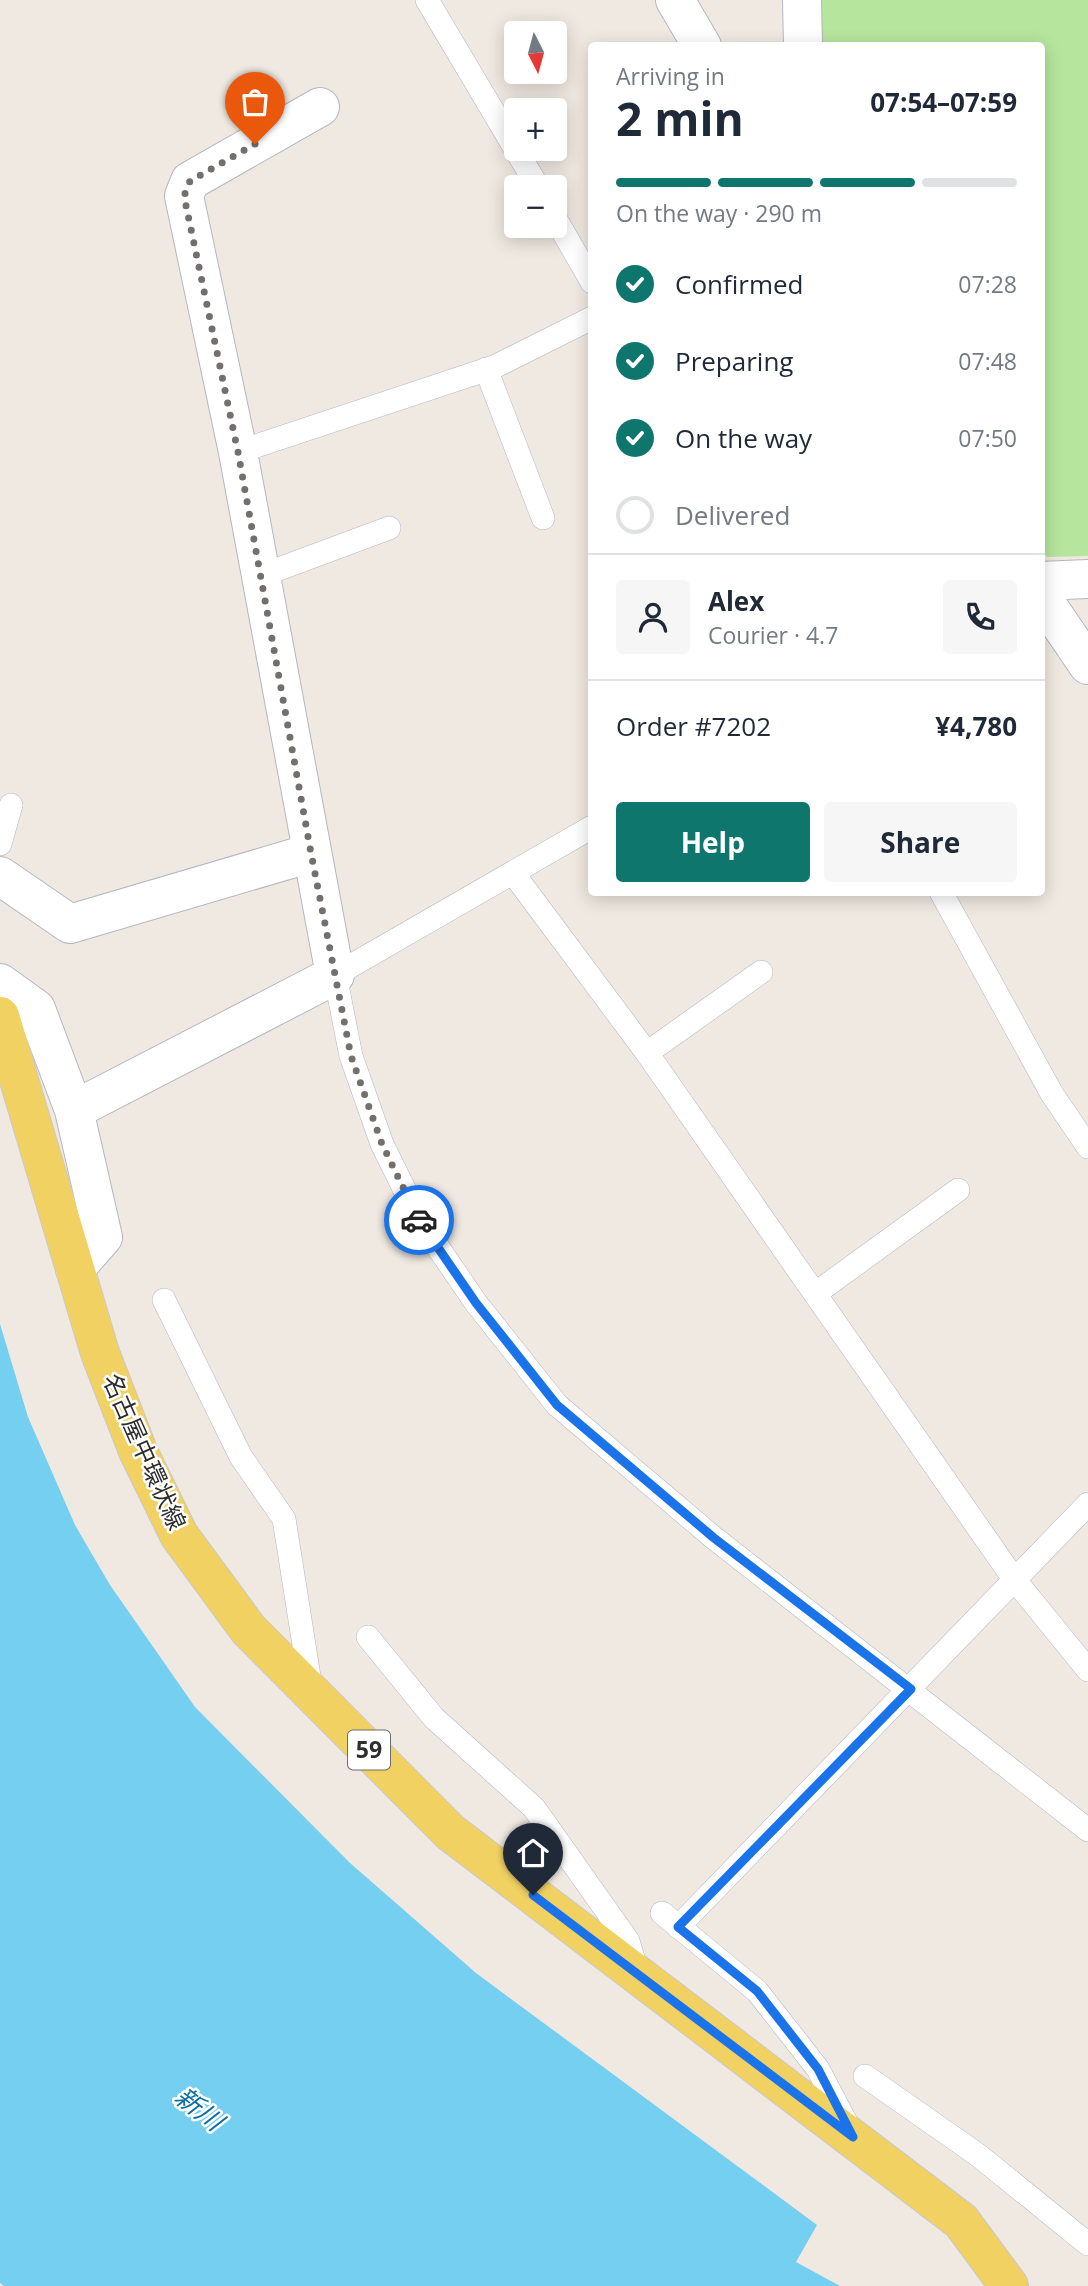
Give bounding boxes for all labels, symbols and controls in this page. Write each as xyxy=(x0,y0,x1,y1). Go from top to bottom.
north arrow xyxy=(504,21,567,84)
map controls xyxy=(504,21,567,238)
text: Arriving in xyxy=(616,60,725,92)
pin xyxy=(225,72,285,144)
icon: bag xyxy=(236,83,274,121)
text: 07:54–07:59 xyxy=(870,84,1017,120)
text: 2 min xyxy=(616,87,744,149)
button: + xyxy=(504,98,567,161)
button: − xyxy=(504,175,567,238)
text: On the way · 290 m xyxy=(616,197,822,229)
icon: check xyxy=(616,265,654,303)
text: Confirmed xyxy=(675,266,803,302)
text: 07:28 xyxy=(958,268,1017,300)
icon: check xyxy=(616,342,654,380)
text: Preparing xyxy=(675,343,793,379)
text: 07:48 xyxy=(958,345,1017,377)
icon: check xyxy=(616,419,654,457)
text: On the way xyxy=(675,420,812,456)
text: 07:50 xyxy=(958,422,1017,454)
text: Delivered xyxy=(675,497,790,533)
button: person xyxy=(616,580,690,654)
button: phone xyxy=(943,580,1017,654)
text: Alex xyxy=(708,583,764,619)
text: Courier · 4.7 xyxy=(708,619,838,651)
text: Order #7202 xyxy=(616,708,771,744)
text: ¥4,780 xyxy=(935,708,1017,744)
button: Help xyxy=(616,802,810,882)
button: Share xyxy=(824,802,1017,882)
courier xyxy=(384,1185,454,1255)
icon: car xyxy=(400,1201,438,1239)
street label: 名古屋中環状線 xyxy=(96,1368,195,1535)
road number: 59 xyxy=(348,1730,390,1770)
pin xyxy=(503,1823,563,1895)
icon: home xyxy=(514,1834,552,1872)
water label: 新川 xyxy=(168,2078,234,2140)

